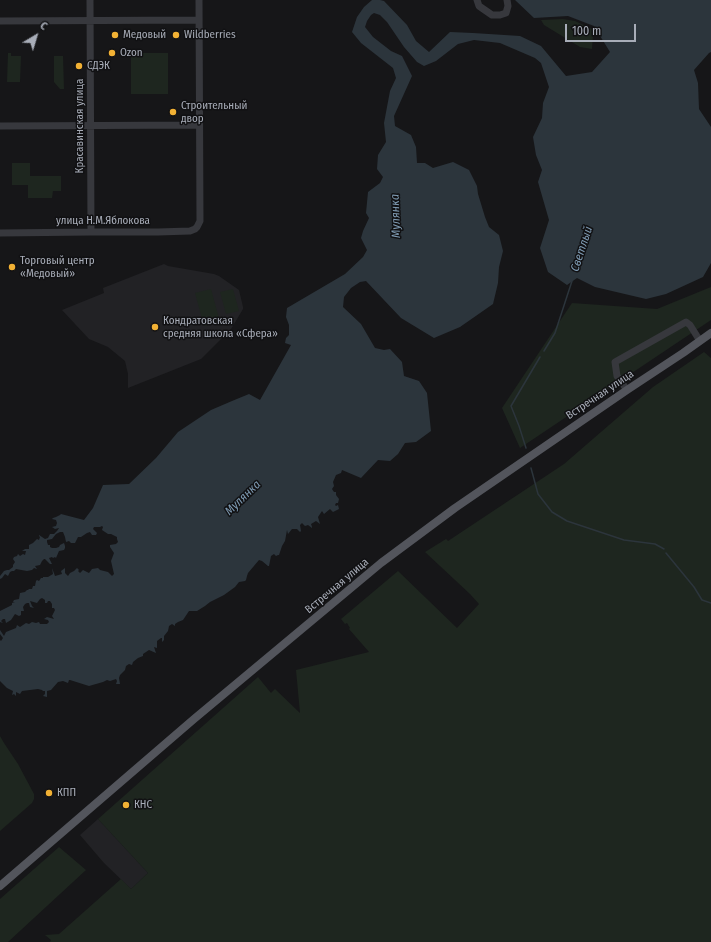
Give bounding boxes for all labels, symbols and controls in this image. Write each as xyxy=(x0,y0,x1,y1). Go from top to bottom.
north arrow xyxy=(16,16,56,56)
scale bar xyxy=(567,16,638,42)
text: С xyxy=(37,19,50,33)
text: 100 m xyxy=(572,24,601,38)
place label: Медовый xyxy=(123,28,166,42)
place label: Wildberries xyxy=(184,28,236,42)
marker: Медовый xyxy=(110,30,120,40)
marker: Wildberries xyxy=(171,30,181,40)
place label: Ozon xyxy=(120,46,143,60)
marker: Ozon xyxy=(107,48,117,58)
place label: СДЭК xyxy=(87,59,110,73)
marker: СДЭК xyxy=(74,61,84,71)
street label: Красавинская улица xyxy=(73,79,87,173)
place label: Строительный двор xyxy=(181,99,247,125)
marker: Строительный двор xyxy=(168,107,178,117)
water label: Мулянка xyxy=(388,194,404,238)
street label: улица Н.М.Яблокова xyxy=(56,214,150,228)
water label: Светлый xyxy=(568,225,596,273)
place label: Торговый центр «Медовый» xyxy=(20,254,95,280)
marker: Торговый центр «Медовый» xyxy=(7,262,17,272)
place label: Кондратовская средняя школа «Сфера» xyxy=(163,314,278,340)
marker: Кондратовская средняя школа «Сфера» xyxy=(150,322,160,332)
street label: Встречная улица xyxy=(564,368,636,422)
water label: Мулянка xyxy=(222,478,264,518)
street label: Встречная улица xyxy=(303,556,371,616)
place label: КПП xyxy=(57,786,76,800)
marker: КПП xyxy=(44,788,54,798)
place label: КНС xyxy=(134,798,152,812)
marker: КНС xyxy=(121,800,131,810)

